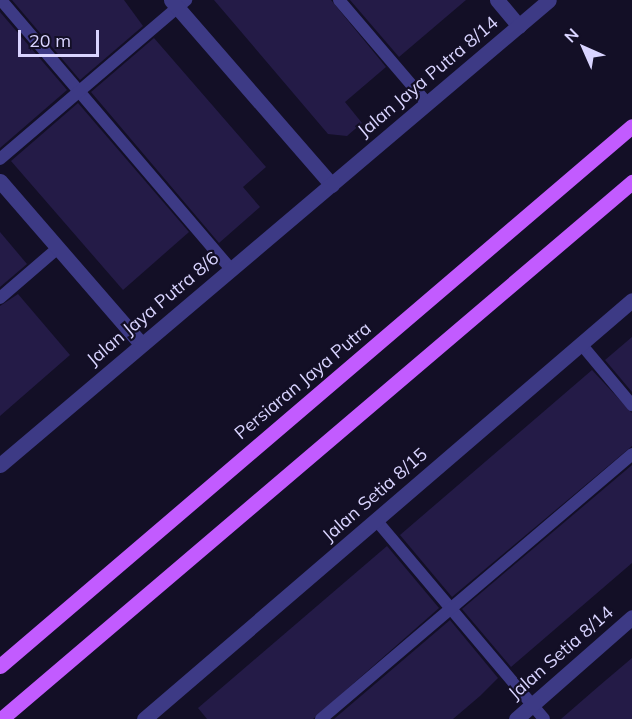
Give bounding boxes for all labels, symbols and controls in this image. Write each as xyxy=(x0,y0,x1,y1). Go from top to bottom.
street label: Jalan Jaya Putra 8/14 xyxy=(354,12,502,142)
scale bar xyxy=(21,18,102,56)
north arrow xyxy=(554,18,614,78)
text: N xyxy=(560,24,583,47)
text: 20 m xyxy=(29,29,71,52)
street label: Jalan Jaya Putra 8/6 xyxy=(83,248,223,370)
street label: Persiaran Jaya Putra xyxy=(231,318,375,444)
street label: Jalan Setia 8/15 xyxy=(318,444,432,546)
street label: Jalan Setia 8/14 xyxy=(504,602,618,704)

